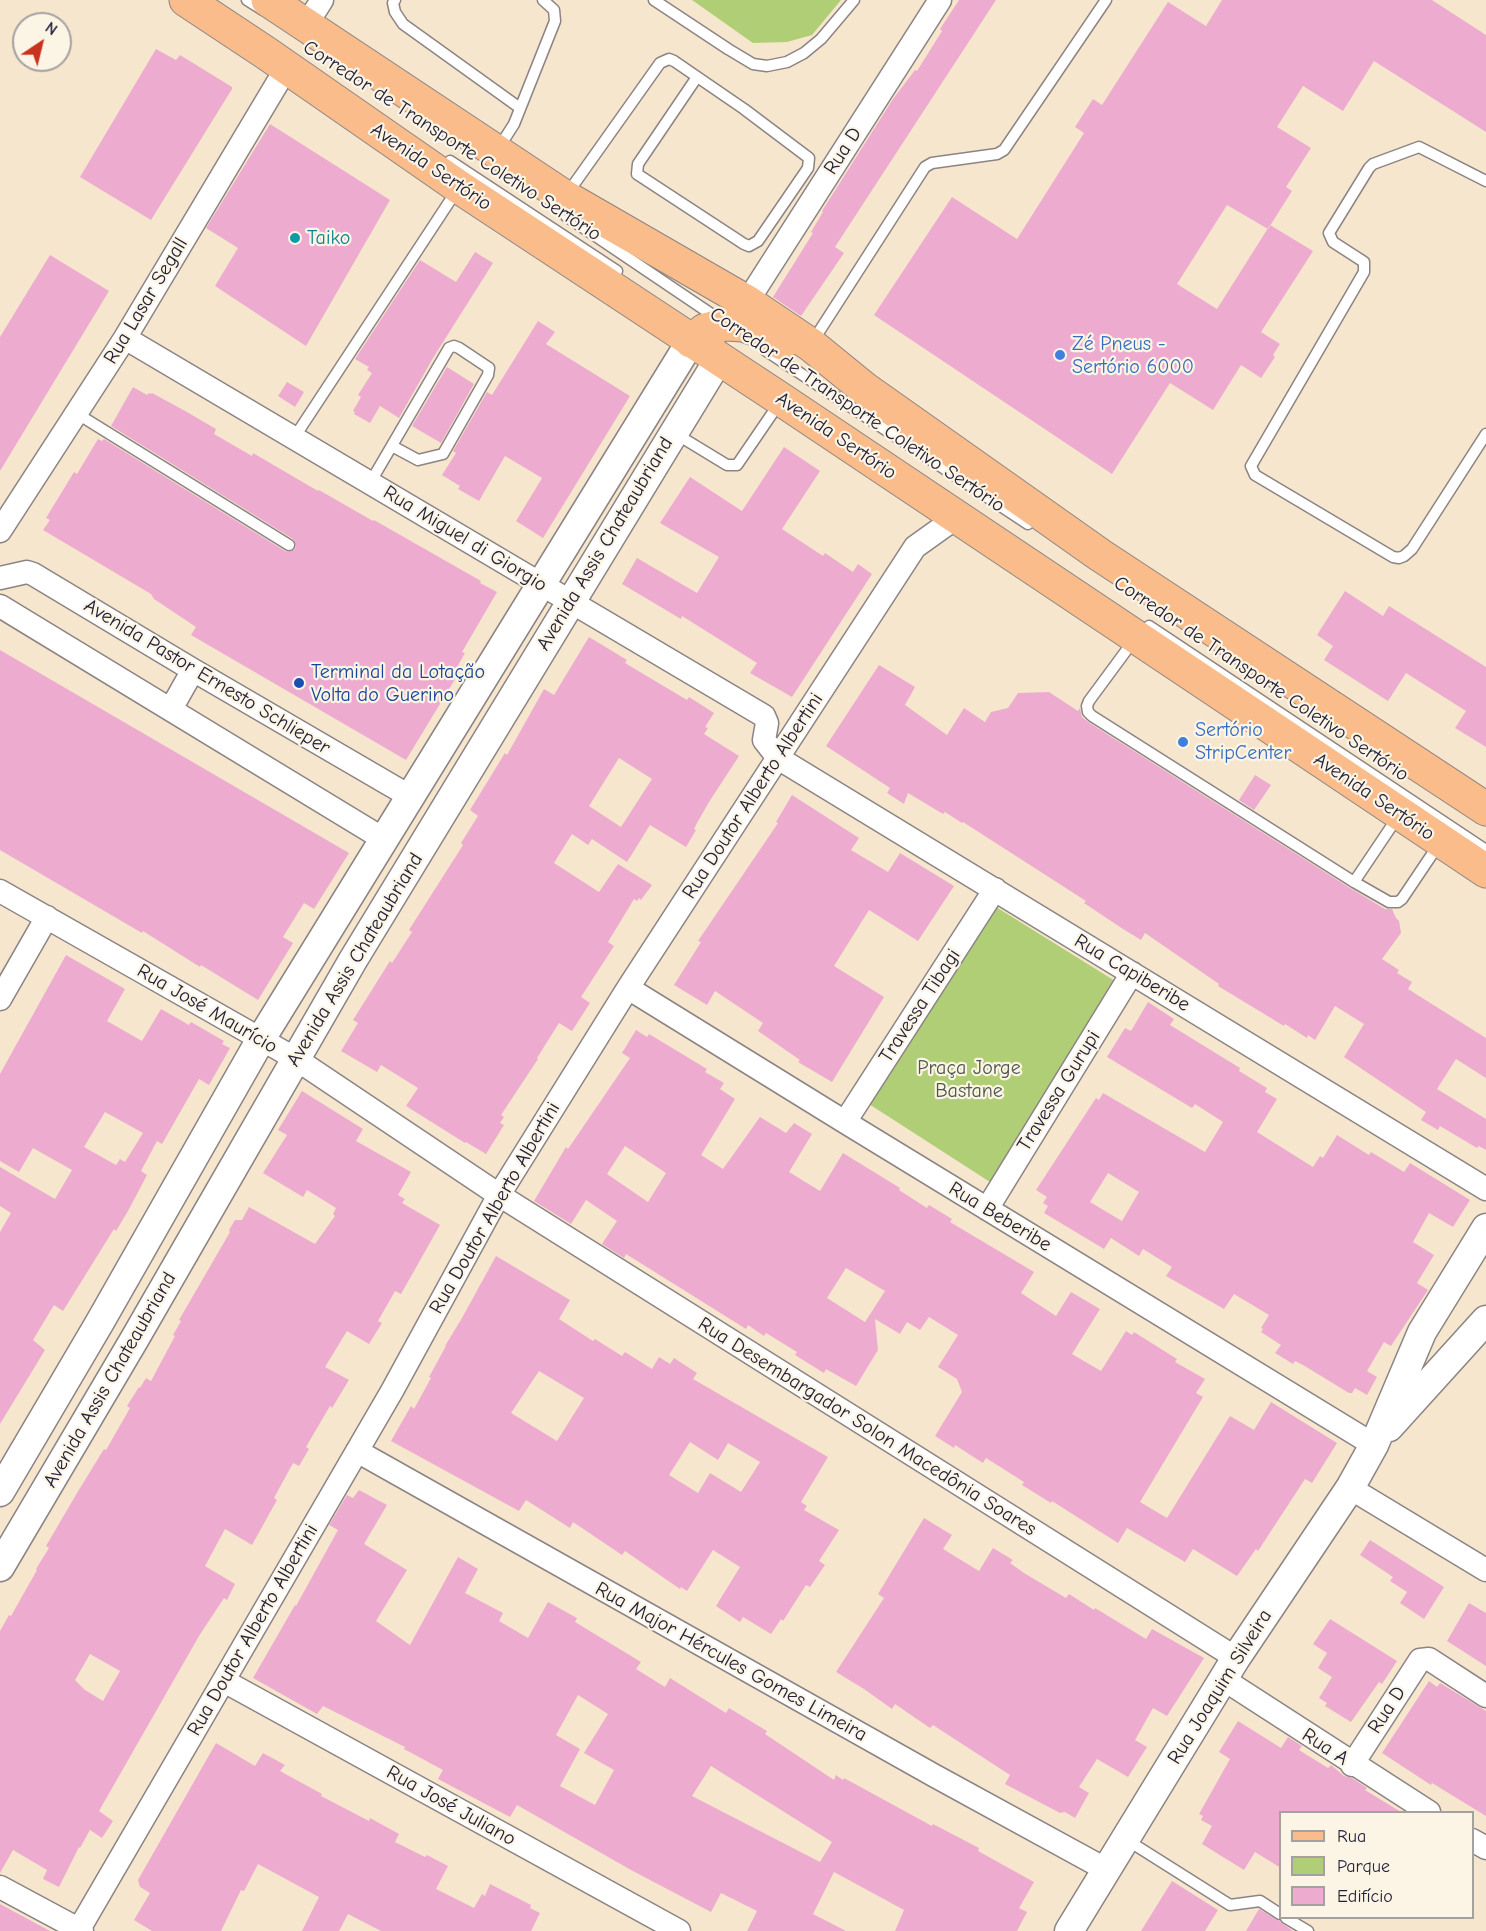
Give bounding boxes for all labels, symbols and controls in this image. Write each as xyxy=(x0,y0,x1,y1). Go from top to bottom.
north arrow xyxy=(12,12,72,72)
text: N xyxy=(42,19,61,39)
street label: Corredor de Transporte Coletivo Sertório xyxy=(298,35,606,247)
street label: Avenida Sertório xyxy=(366,118,496,216)
street label: Rua D xyxy=(819,123,867,179)
place label: Taiko xyxy=(307,226,350,250)
marker: Taiko xyxy=(288,231,302,245)
street label: Rua Lasar Segall xyxy=(99,234,193,368)
street label: Corredor de Transporte Coletivo Sertório xyxy=(705,302,1009,518)
place label: Zé Pneus - Sertório 6000 xyxy=(1072,332,1194,379)
marker: Zé Pneus - Sertório 6000 xyxy=(1053,348,1067,362)
street label: Avenida Sertório xyxy=(771,387,901,485)
street label: Avenida Assis Chateaubriand xyxy=(532,433,678,655)
street label: Rua Miguel di Giorgio xyxy=(379,481,551,597)
street label: Corredor de Transporte Coletivo Sertório xyxy=(1109,571,1413,787)
street label: Avenida Pastor Ernesto Schlieper xyxy=(80,594,334,760)
place label: Terminal da Lotação Volta do Guerino xyxy=(311,660,485,707)
marker: Terminal da Lotação Volta do Guerino xyxy=(292,676,306,690)
street label: Rua Doutor Alberto Albertini xyxy=(677,689,829,903)
place label: Sertório StripCenter xyxy=(1195,718,1291,765)
marker: Sertório StripCenter xyxy=(1176,735,1190,749)
street label: Avenida Sertório xyxy=(1309,748,1439,846)
street label: Avenida Assis Chateaubriand xyxy=(282,849,428,1071)
street label: Rua Capiberibe xyxy=(1070,929,1194,1017)
street label: Travessa Tibagi xyxy=(874,945,966,1067)
street label: Rua José Maurício xyxy=(132,959,282,1059)
street label: Travessa Gurupi xyxy=(1012,1026,1106,1156)
park label: Praça Jorge Bastane xyxy=(917,1056,1021,1103)
street label: Rua Doutor Alberto Albertini xyxy=(424,1098,566,1318)
street label: Rua Beberibe xyxy=(944,1177,1056,1257)
street label: Avenida Assis Chateaubriand xyxy=(38,1268,182,1492)
street label: Rua Desembargador Solon Macedônia Soares xyxy=(693,1312,1041,1542)
street label: Rua Doutor Alberto Albertini xyxy=(182,1520,324,1740)
street label: Rua Major Hércules Gomes Limeira xyxy=(591,1577,871,1747)
street label: Rua Joaquim Silveira xyxy=(1163,1605,1277,1769)
street label: Rua D xyxy=(1363,1682,1411,1738)
street label: Rua A xyxy=(1297,1723,1353,1771)
street label: Rua José Juliano xyxy=(382,1761,520,1851)
legend xyxy=(1279,1811,1474,1919)
text: Rua xyxy=(1337,1826,1366,1847)
text: Parque xyxy=(1337,1856,1390,1877)
text: Edifício xyxy=(1337,1886,1393,1907)

